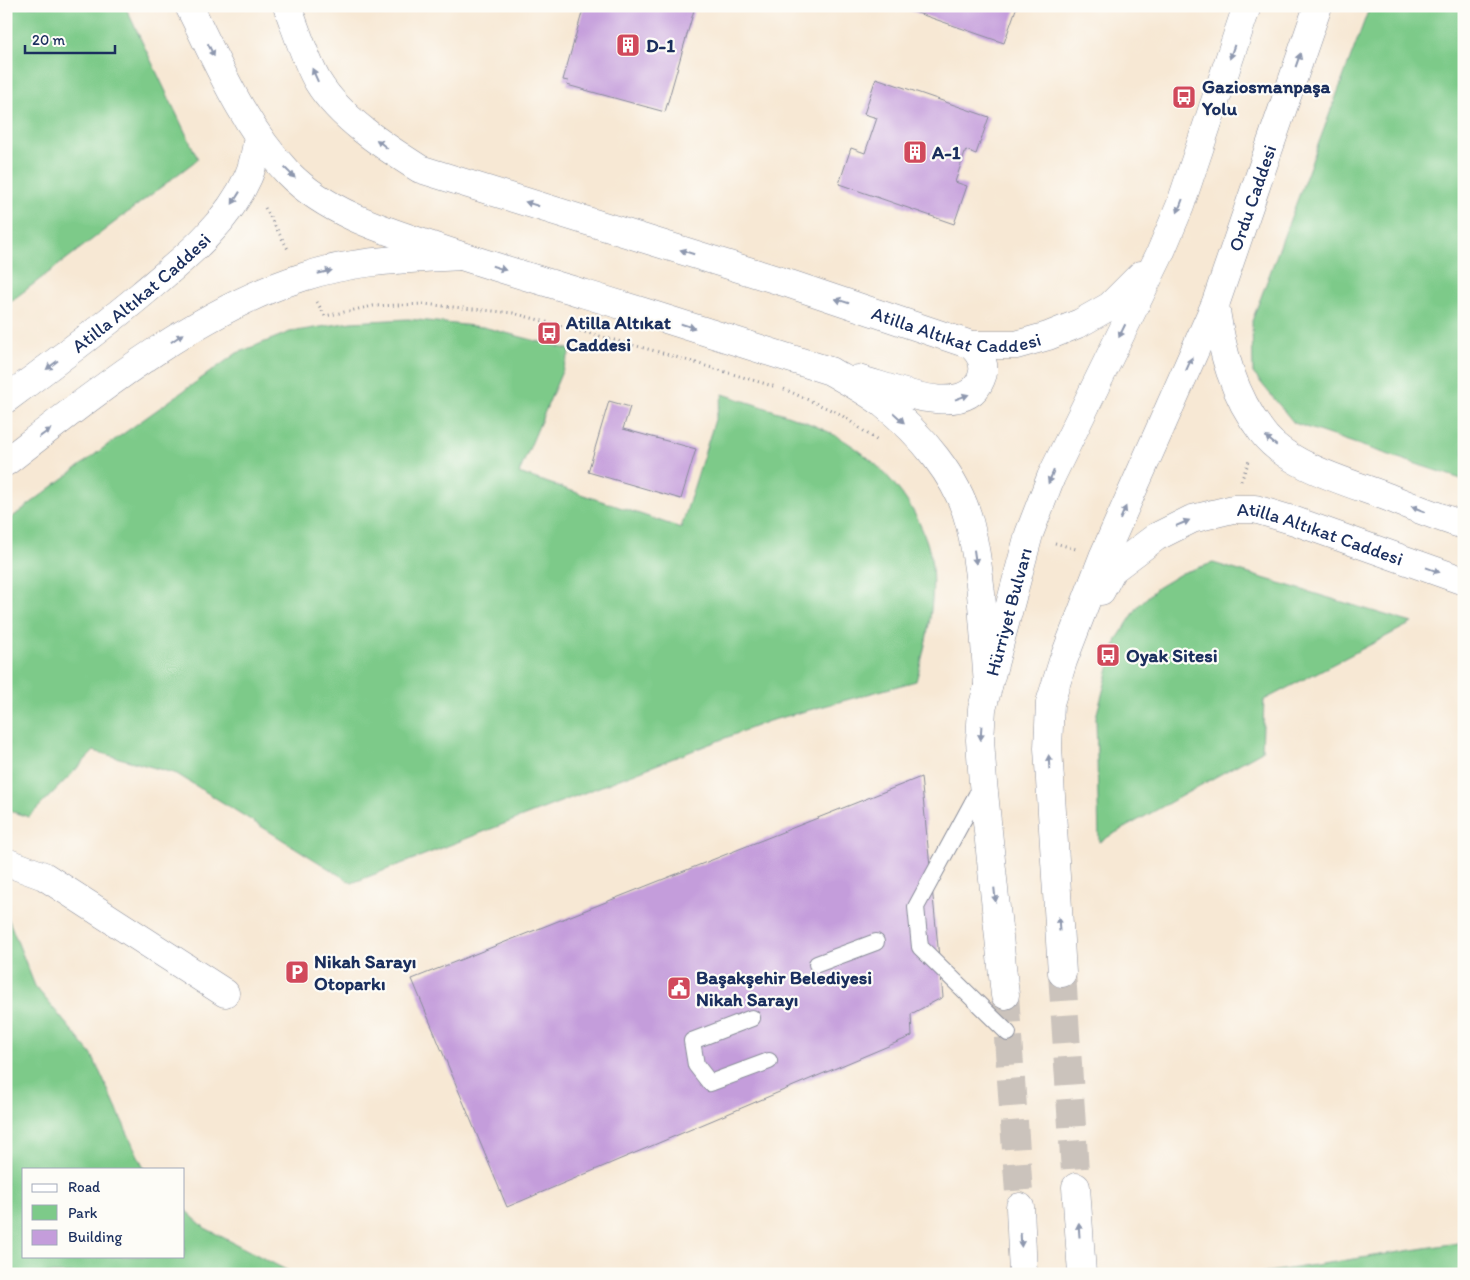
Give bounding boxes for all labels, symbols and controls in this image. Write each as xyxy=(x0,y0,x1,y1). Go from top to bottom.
scale bar xyxy=(25,22,115,54)
text: 20 m xyxy=(32,31,66,49)
building icon: D-1 xyxy=(615,32,641,58)
place label: D-1 xyxy=(646,34,675,57)
one-way arrow xyxy=(207,43,215,57)
one-way arrow xyxy=(1227,45,1235,60)
one-way arrow xyxy=(1295,53,1303,68)
one-way arrow xyxy=(311,68,319,82)
place label: Gaziosmanpaşa Yolu xyxy=(1201,75,1331,120)
bus stop icon: Gaziosmanpaşa Yolu xyxy=(1171,84,1197,110)
one-way arrow xyxy=(376,139,389,150)
building icon: A-1 xyxy=(902,139,928,165)
place label: A-1 xyxy=(931,141,961,164)
street label: Ordu Caddesi xyxy=(1223,141,1281,254)
one-way arrow xyxy=(283,167,295,179)
one-way arrow xyxy=(231,191,240,204)
one-way arrow xyxy=(1176,199,1183,214)
one-way arrow xyxy=(524,200,539,208)
street label: Atilla Altıkat Caddesi xyxy=(67,228,215,357)
one-way arrow xyxy=(680,248,695,256)
one-way arrow xyxy=(492,264,507,272)
one-way arrow xyxy=(317,268,332,276)
one-way arrow xyxy=(834,297,849,305)
street label: Atilla Altıkat Caddesi xyxy=(869,301,1043,357)
place label: Atilla Altıkat Caddesi xyxy=(565,311,672,356)
bus stop icon: Atilla Altıkat Caddesi xyxy=(536,320,562,346)
one-way arrow xyxy=(681,322,696,330)
one-way arrow xyxy=(1118,324,1126,338)
one-way arrow xyxy=(170,333,184,343)
one-way arrow xyxy=(1185,357,1193,371)
one-way arrow xyxy=(45,360,59,370)
one-way arrow xyxy=(955,393,970,401)
one-way arrow xyxy=(892,412,904,424)
one-way arrow xyxy=(38,428,52,438)
one-way arrow xyxy=(1266,435,1278,447)
one-way arrow xyxy=(1047,470,1055,484)
street label: Atilla Altıkat Caddesi xyxy=(1237,498,1406,570)
one-way arrow xyxy=(1410,505,1425,513)
one-way arrow xyxy=(1119,506,1127,520)
one-way arrow xyxy=(1176,518,1190,526)
street label: Hürriyet Bulvarı xyxy=(980,545,1036,679)
one-way arrow xyxy=(971,549,979,565)
one-way arrow xyxy=(1426,567,1441,574)
bus stop icon: Oyak Sitesi xyxy=(1095,642,1121,668)
place label: Oyak Sitesi xyxy=(1126,644,1218,667)
one-way arrow xyxy=(976,725,984,741)
one-way arrow xyxy=(1044,754,1052,770)
one-way arrow xyxy=(991,887,999,903)
one-way arrow xyxy=(1054,916,1062,932)
place label: Nikah Sarayı Otoparkı xyxy=(314,950,417,995)
parking icon: Nikah Sarayı Otoparkı xyxy=(284,959,310,985)
place label: Başakşehir Belediyesi Nikah Sarayı xyxy=(696,966,872,1011)
public building icon: Başakşehir Belediyesi Nikah Sarayı xyxy=(666,975,692,1001)
legend xyxy=(22,1168,185,1258)
text: Road xyxy=(68,1178,101,1196)
text: Park xyxy=(68,1204,98,1222)
one-way arrow xyxy=(1074,1222,1082,1238)
text: Building xyxy=(68,1228,122,1246)
one-way arrow xyxy=(1018,1233,1026,1249)

